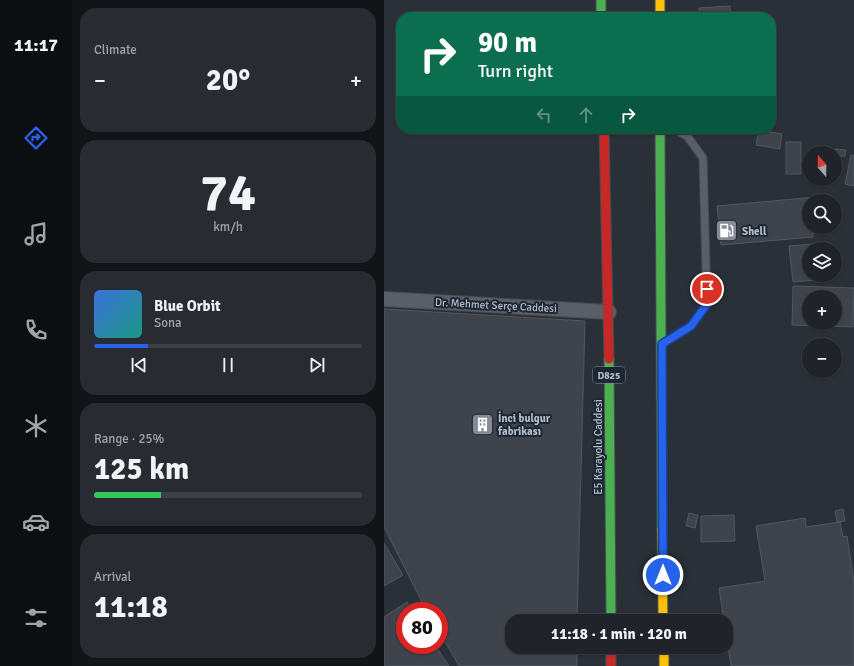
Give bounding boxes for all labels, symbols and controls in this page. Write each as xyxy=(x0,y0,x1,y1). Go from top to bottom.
text: 90 m xyxy=(478,26,537,60)
icon: right xyxy=(412,28,464,80)
text: 11:17 xyxy=(14,34,58,56)
text: Climate xyxy=(94,42,137,58)
text: Turn right xyxy=(478,60,553,82)
text: 20° xyxy=(206,62,250,99)
text: − xyxy=(94,67,106,94)
text: + xyxy=(350,67,362,94)
icon: left xyxy=(533,104,555,126)
icon: ahead xyxy=(575,104,597,126)
icon: right xyxy=(617,104,639,126)
icon: directions xyxy=(22,124,50,152)
north arrow xyxy=(802,146,842,186)
map controls xyxy=(802,146,842,378)
text: 74 xyxy=(200,161,256,225)
button: search xyxy=(802,194,842,234)
fuel station icon: Shell xyxy=(714,218,740,244)
text: km/h xyxy=(213,219,243,235)
icon: music xyxy=(22,220,50,248)
place label: Shell xyxy=(742,225,767,238)
button: layers xyxy=(802,242,842,282)
pin xyxy=(690,272,724,306)
icon: arrive xyxy=(696,278,718,300)
button: + xyxy=(802,290,842,330)
street label: Dr. Mehmet Serçe Caddesi xyxy=(435,296,557,315)
text: Blue Orbit xyxy=(154,297,221,315)
text: Sona xyxy=(154,315,182,331)
icon: phone xyxy=(22,316,50,344)
button: − xyxy=(802,338,842,378)
icon: previous xyxy=(128,354,150,376)
icon: pause xyxy=(217,354,239,376)
icon: next xyxy=(306,354,328,376)
road number: D825 xyxy=(593,367,625,383)
street label: E5 Karayolu Caddesi xyxy=(592,399,605,495)
building icon: İnci bulgur fabrikası xyxy=(470,411,496,437)
place label: İnci bulgur fabrikası xyxy=(497,411,551,438)
icon: climate xyxy=(22,412,50,440)
text: Range · 25% xyxy=(94,431,164,447)
text: 125 km xyxy=(94,451,189,488)
icon: car xyxy=(22,508,50,536)
position arrow xyxy=(642,554,684,596)
text: Arrival xyxy=(94,569,131,585)
text: 11:18 xyxy=(94,589,168,626)
speed limit sign: 80 xyxy=(396,602,448,654)
icon: filters xyxy=(22,604,50,632)
text: 11:18 · 1 min · 120 m xyxy=(551,625,687,643)

